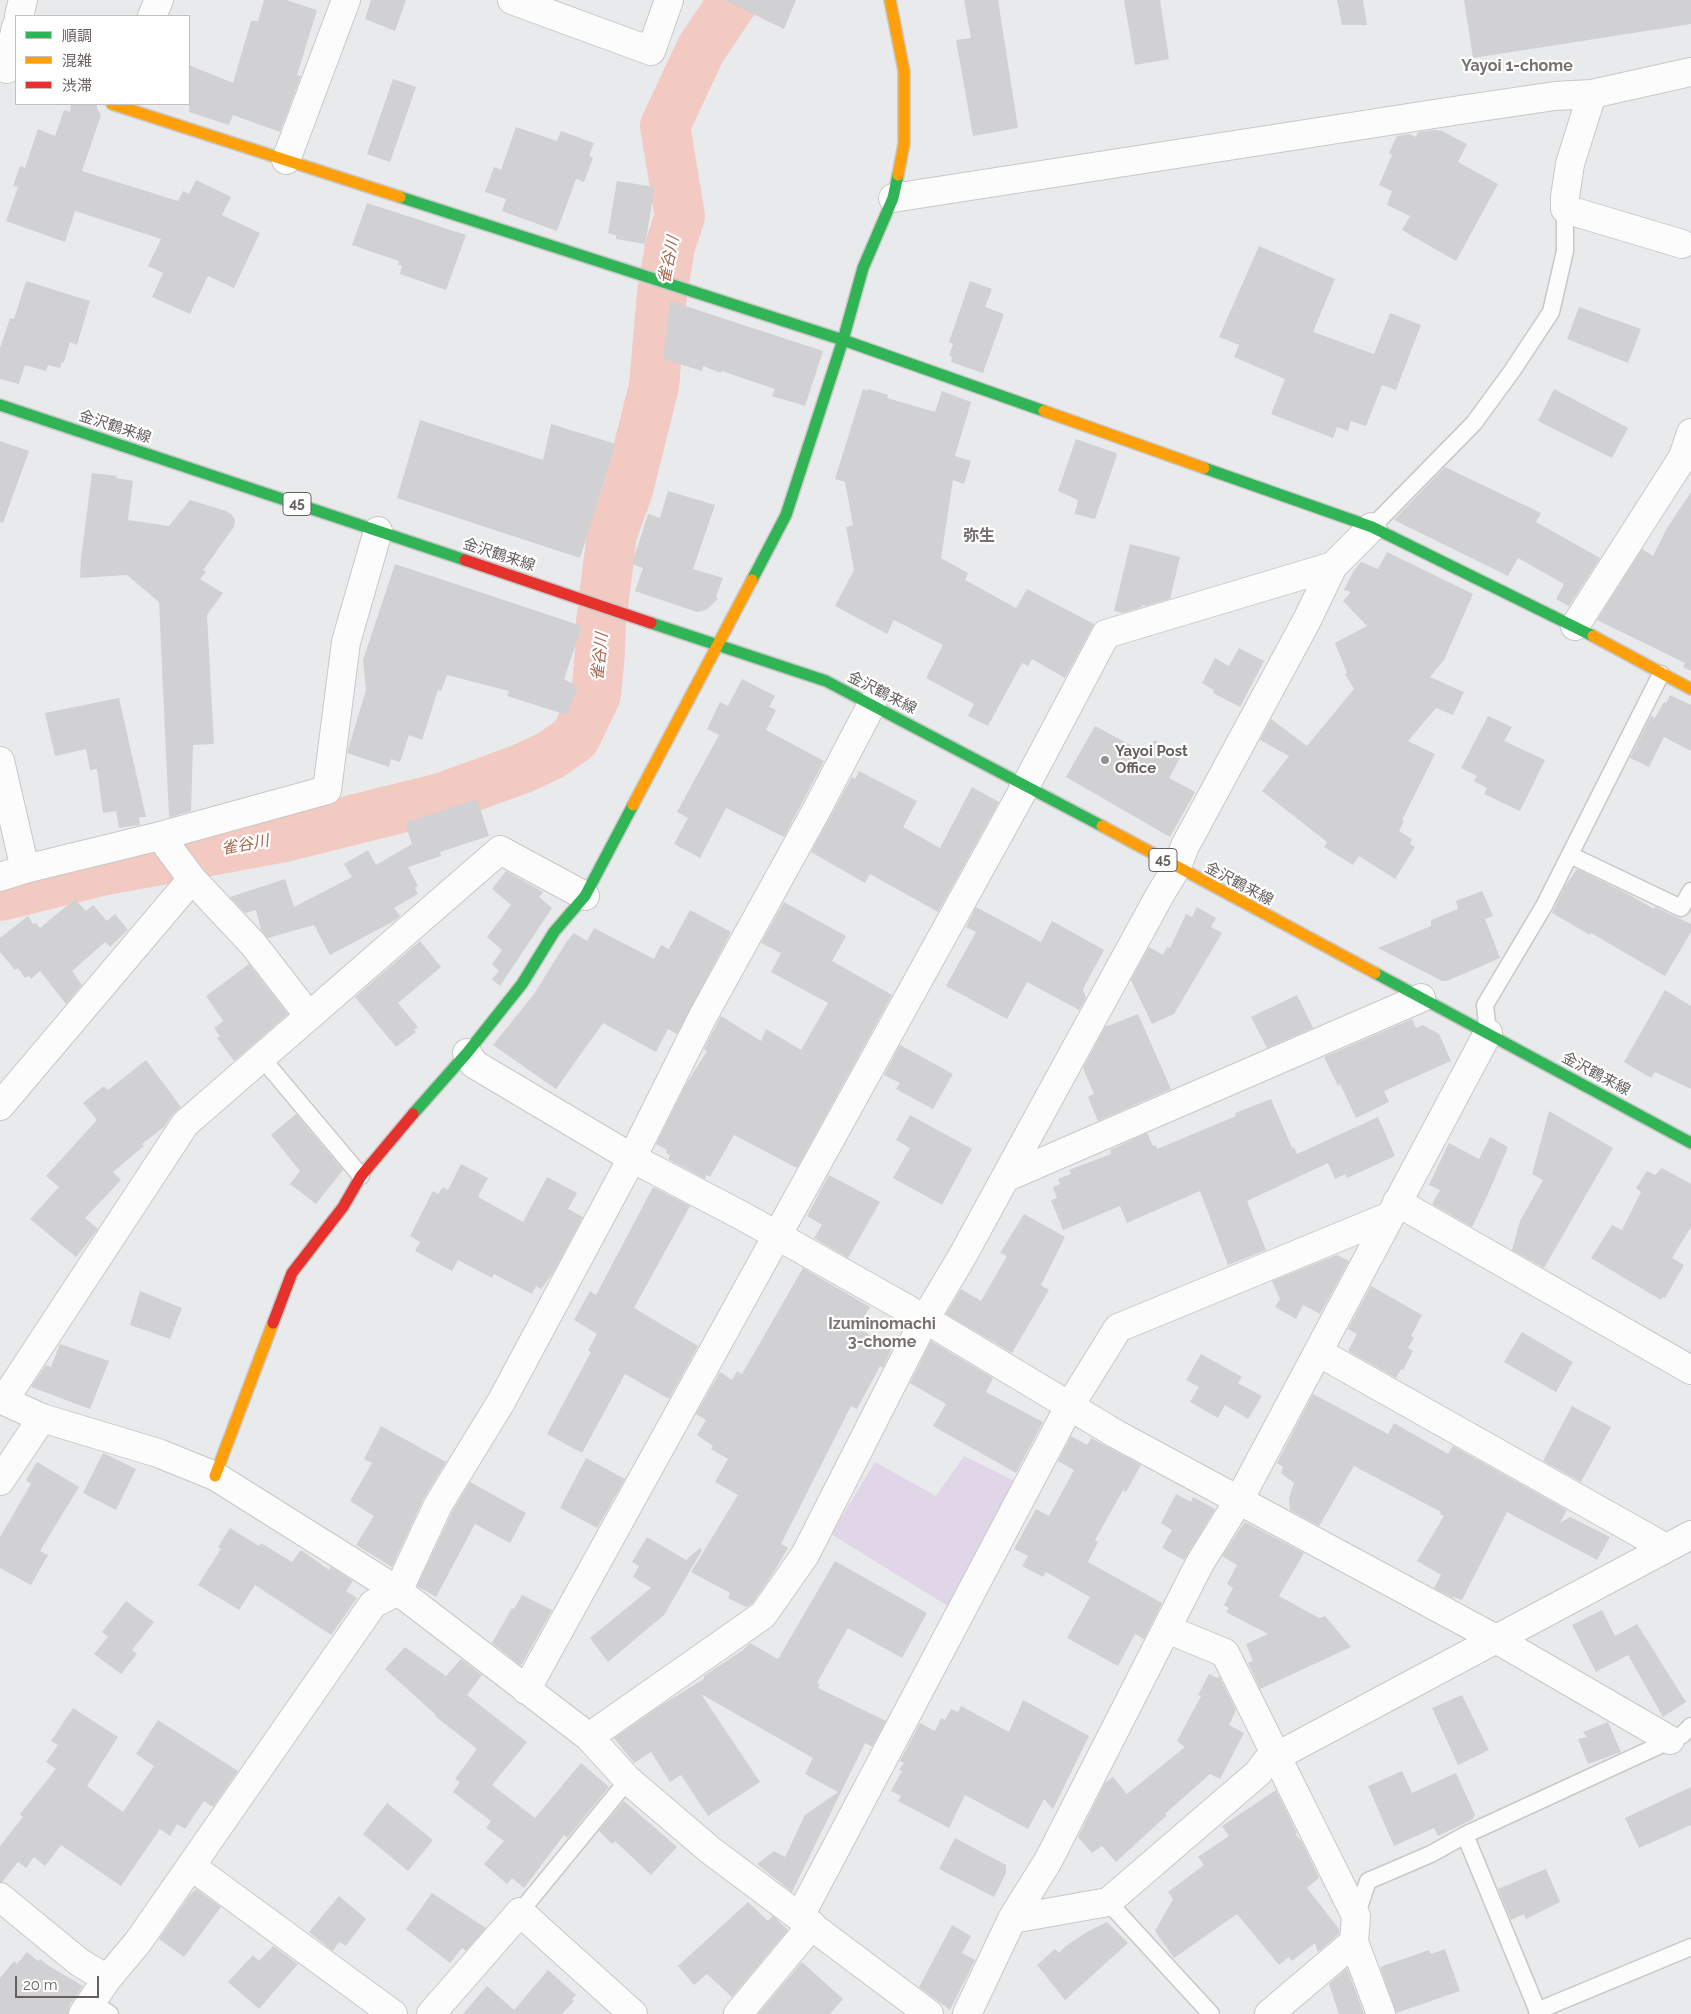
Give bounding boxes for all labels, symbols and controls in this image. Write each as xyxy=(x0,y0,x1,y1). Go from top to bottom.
legend xyxy=(15,15,190,105)
text: 順調 xyxy=(62,27,92,45)
text: 混雑 xyxy=(62,52,92,70)
district label: Yayoi 1-chome xyxy=(1461,56,1573,76)
text: 渋滞 xyxy=(62,77,92,95)
water label: 雀谷川 xyxy=(655,235,683,285)
street label: 金沢鶴来線 xyxy=(77,407,153,447)
road number: 45 xyxy=(283,492,311,516)
district label: 弥生 xyxy=(963,526,995,546)
street label: 金沢鶴来線 xyxy=(461,535,537,575)
water label: 雀谷川 xyxy=(588,632,612,682)
street label: 金沢鶴来線 xyxy=(845,668,919,718)
place label: Yayoi Post Office xyxy=(1115,742,1188,777)
marker: Yayoi Post Office xyxy=(1099,754,1111,766)
water label: 雀谷川 xyxy=(220,831,270,859)
road number: 45 xyxy=(1149,848,1177,872)
street label: 金沢鶴来線 xyxy=(1202,858,1276,910)
street label: 金沢鶴来線 xyxy=(1559,1048,1633,1100)
district label: Izuminomachi 3-chome xyxy=(828,1314,936,1352)
scale bar xyxy=(18,1966,101,1998)
text: 20 m xyxy=(23,1976,58,1994)

